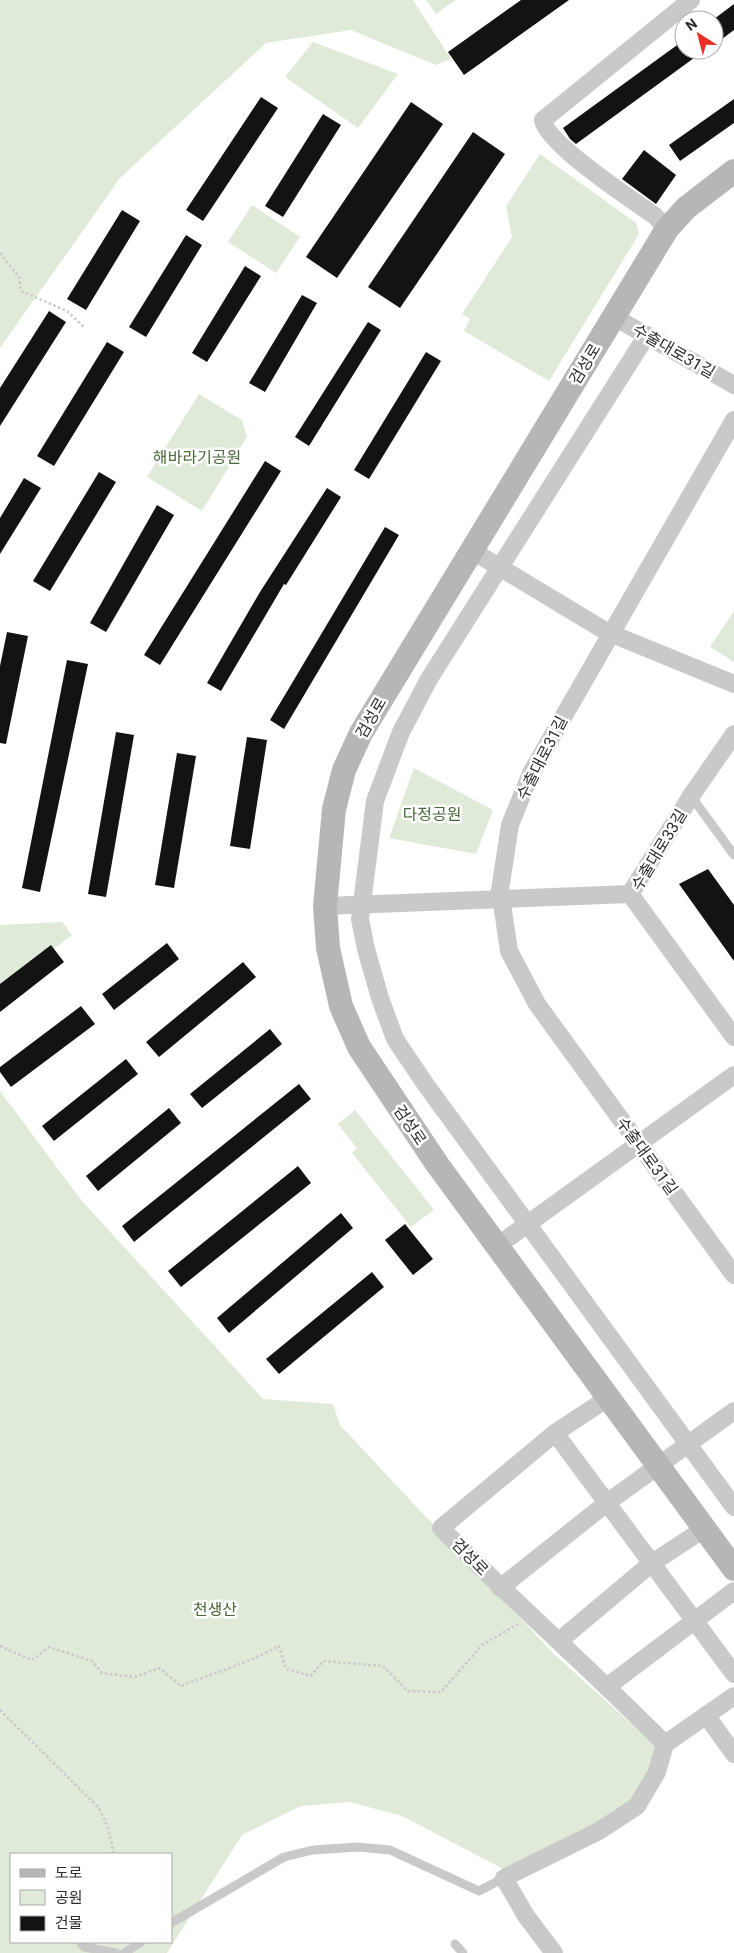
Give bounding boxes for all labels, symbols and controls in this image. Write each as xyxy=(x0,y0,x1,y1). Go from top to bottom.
north arrow xyxy=(674,10,724,60)
text: N xyxy=(683,15,700,34)
street label: 수출대로31길 xyxy=(630,320,718,382)
street label: 검성로 xyxy=(565,340,605,388)
park label: 해바라기공원 xyxy=(153,448,241,467)
street label: 검성로 xyxy=(352,694,390,742)
street label: 수출대로31길 xyxy=(513,713,571,803)
park label: 다정공원 xyxy=(403,805,461,824)
street label: 수출대로33길 xyxy=(627,806,691,894)
street label: 검성로 xyxy=(390,1101,430,1149)
street label: 수출대로31길 xyxy=(612,1113,682,1199)
street label: 검성로 xyxy=(448,1535,492,1580)
park label: 천생산 xyxy=(193,1600,237,1619)
legend xyxy=(10,1853,172,1943)
text: 도로 xyxy=(55,1864,83,1882)
text: 공원 xyxy=(55,1889,83,1907)
text: 건물 xyxy=(55,1914,83,1932)

